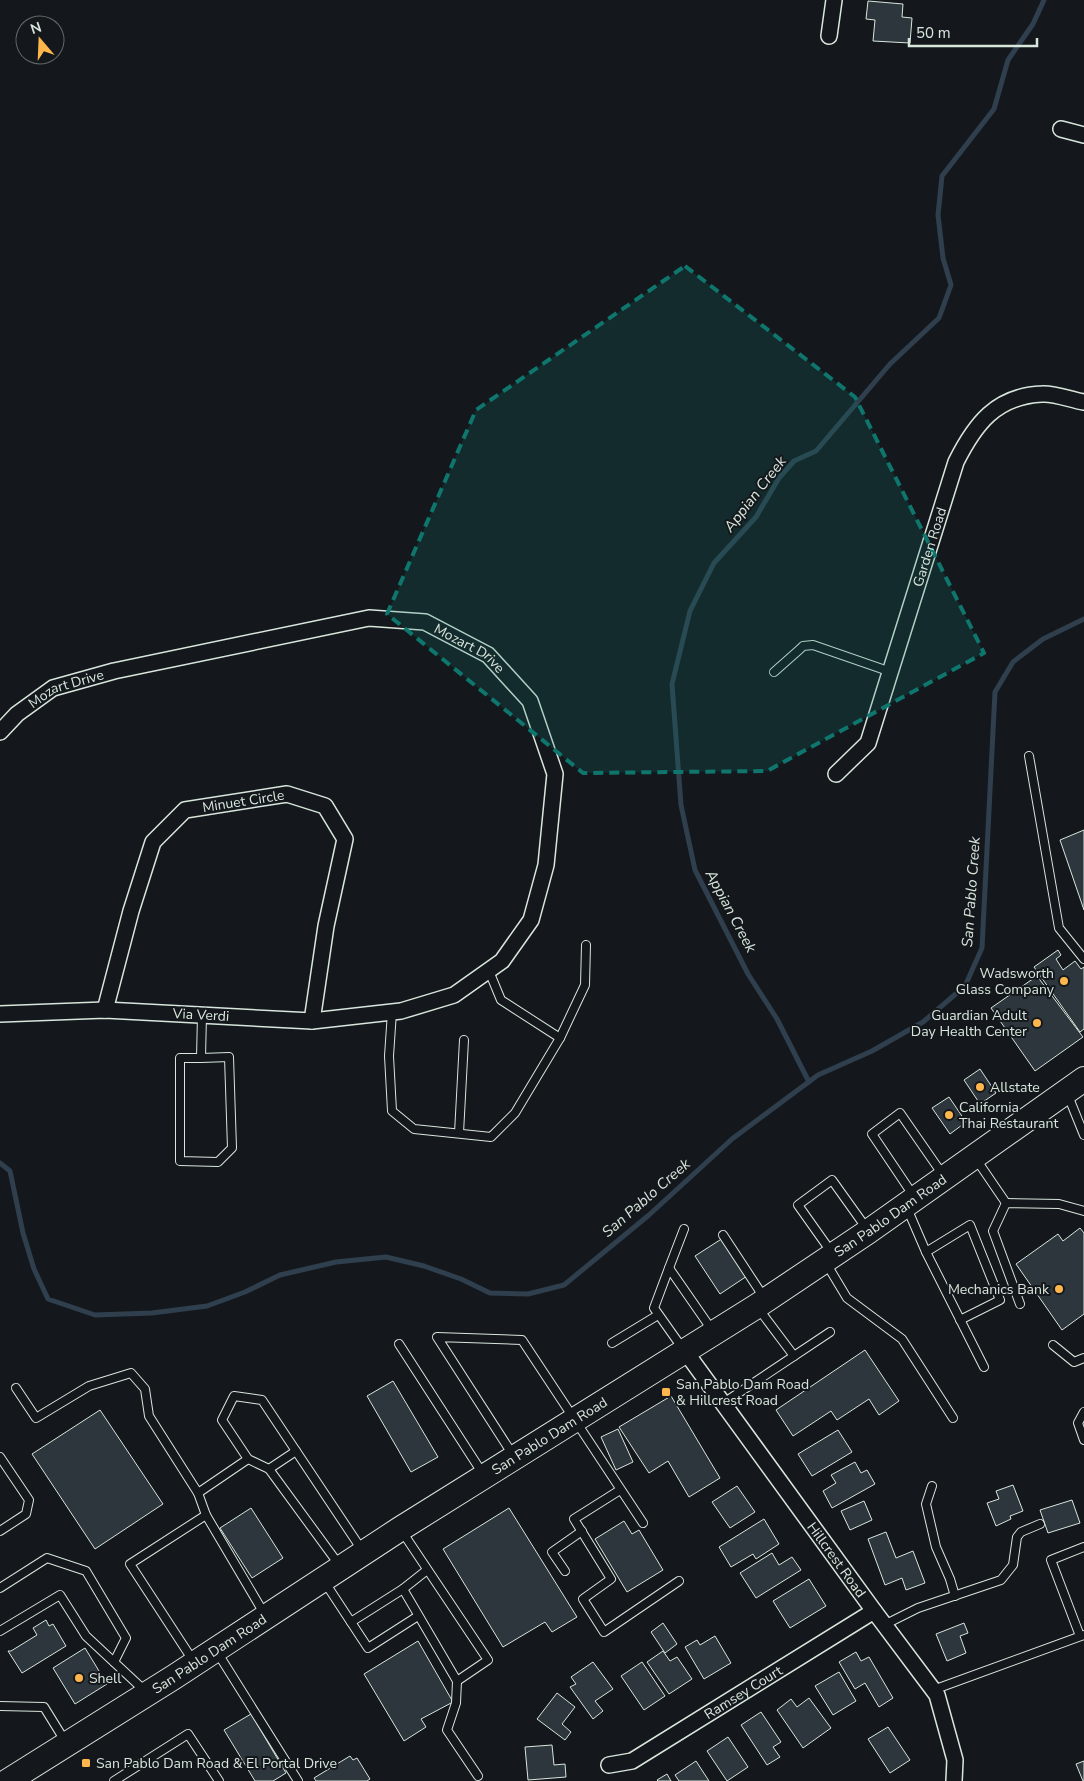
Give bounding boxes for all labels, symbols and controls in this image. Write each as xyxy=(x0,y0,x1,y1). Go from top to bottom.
north arrow xyxy=(15,15,65,65)
scale bar xyxy=(909,15,1036,47)
text: N xyxy=(28,17,44,39)
text: 50 m xyxy=(916,23,951,43)
water label: Appian Creek xyxy=(718,452,791,537)
street label: Garden Road xyxy=(908,505,951,589)
street label: Mozart Drive xyxy=(431,619,509,677)
street label: Mozart Drive xyxy=(24,665,106,712)
street label: Minuet Circle xyxy=(201,785,286,817)
water label: San Pablo Creek xyxy=(957,836,985,948)
water label: Appian Creek xyxy=(700,865,761,956)
place label: Wadsworth Glass Company xyxy=(956,964,1055,999)
marker: Wadsworth Glass Company xyxy=(1058,975,1070,987)
street label: Via Verdi xyxy=(171,1004,230,1026)
place label: Guardian Adult Day Health Center xyxy=(911,1006,1027,1041)
marker: Guardian Adult Day Health Center xyxy=(1031,1017,1043,1029)
place label: Allstate xyxy=(990,1078,1040,1097)
marker: Allstate xyxy=(974,1081,986,1093)
place label: California Thai Restaurant xyxy=(959,1098,1058,1133)
marker: California Thai Restaurant xyxy=(943,1109,955,1121)
water label: San Pablo Creek xyxy=(598,1154,695,1242)
street label: San Pablo Dam Road xyxy=(830,1170,950,1261)
place label: Mechanics Bank xyxy=(948,1280,1050,1299)
marker: Mechanics Bank xyxy=(1053,1283,1065,1295)
place label: San Pablo Dam Road & Hillcrest Road xyxy=(676,1375,809,1410)
marker: San Pablo Dam Road & Hillcrest Road xyxy=(660,1386,672,1398)
street label: San Pablo Dam Road xyxy=(488,1392,611,1479)
street label: Hillcrest Road xyxy=(803,1518,870,1601)
street label: San Pablo Dam Road xyxy=(148,1609,270,1698)
street label: Ramsey Court xyxy=(700,1661,786,1724)
place label: Shell xyxy=(89,1669,122,1688)
marker: Shell xyxy=(73,1672,85,1684)
place label: San Pablo Dam Road & El Portal Drive xyxy=(96,1754,337,1773)
marker: San Pablo Dam Road & El Portal Drive xyxy=(80,1757,92,1769)

